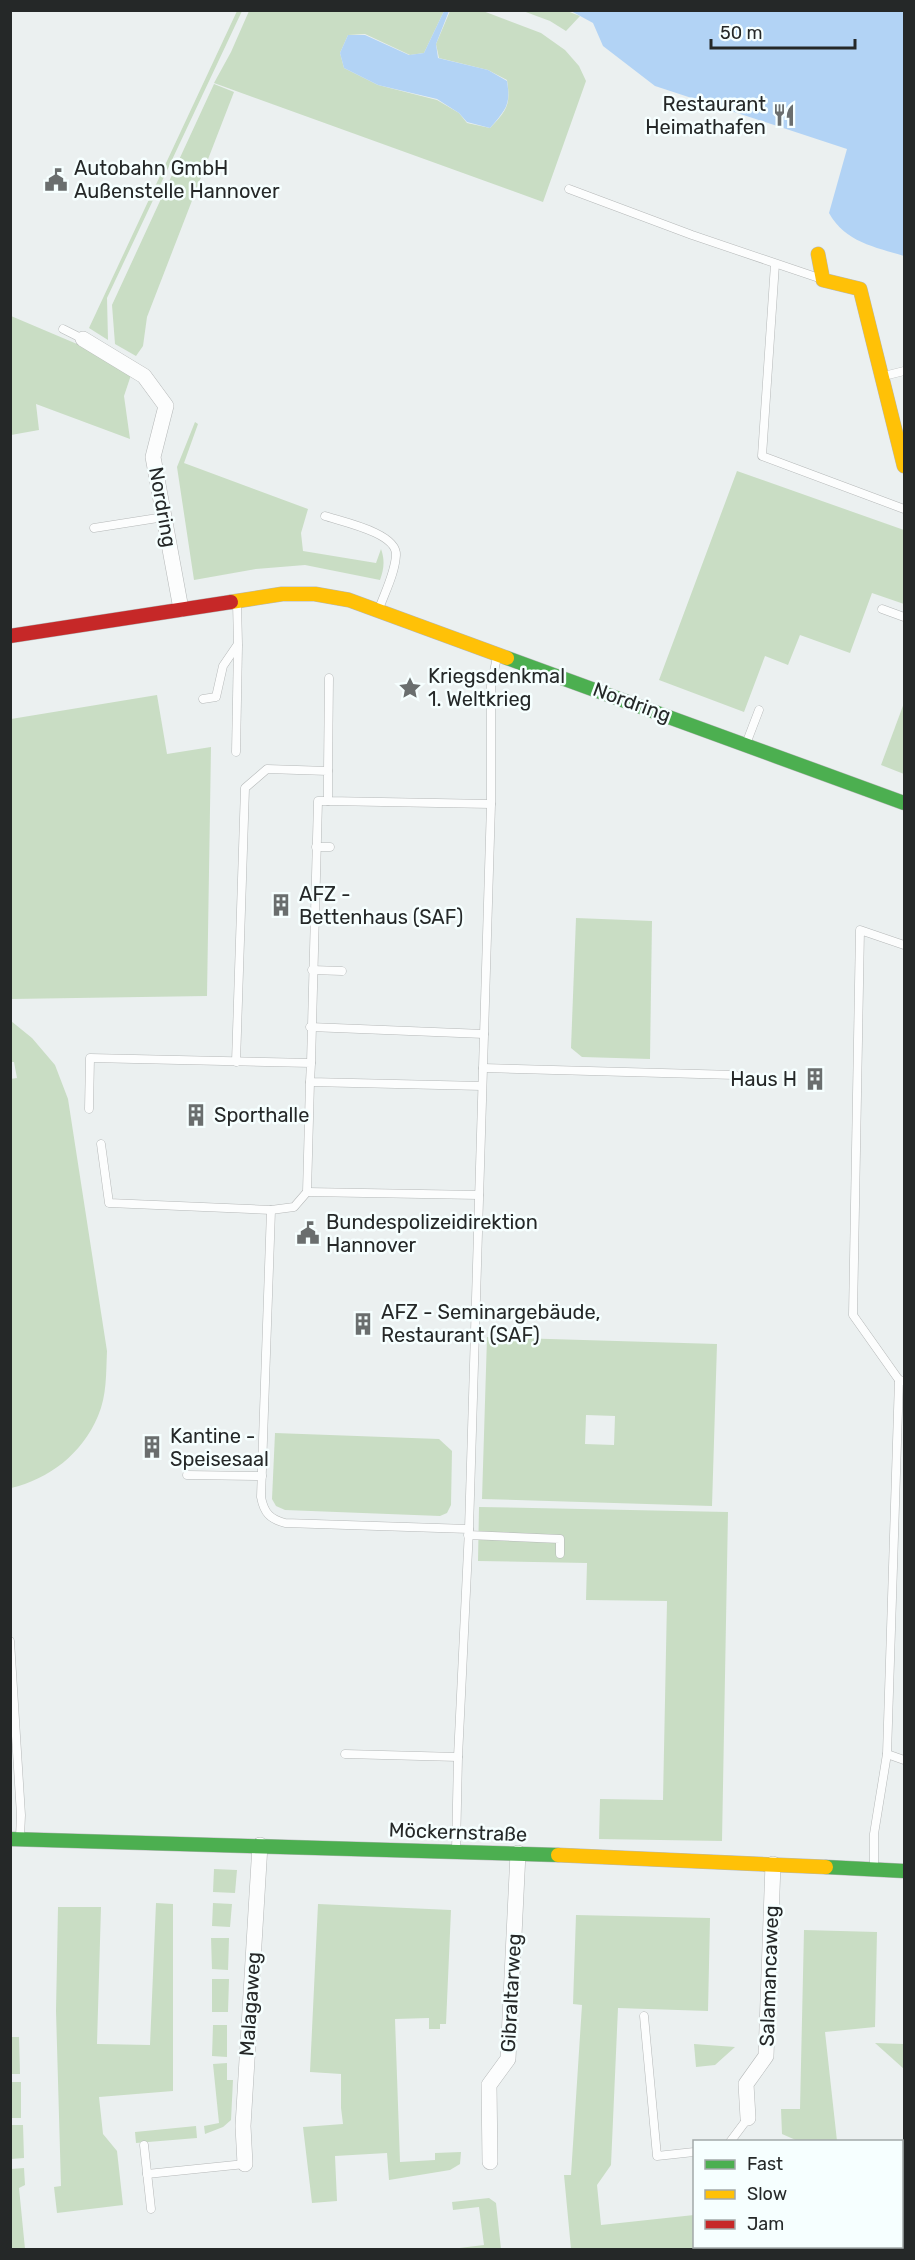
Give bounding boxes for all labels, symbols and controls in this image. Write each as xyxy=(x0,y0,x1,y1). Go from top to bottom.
scale bar xyxy=(711,12,855,50)
text: 50 m xyxy=(720,22,763,44)
place label: Restaurant Heimathafen xyxy=(645,92,766,139)
restaurant icon: Restaurant Heimathafen xyxy=(771,102,797,128)
place label: Autobahn GmbH Außenstelle Hannover xyxy=(74,156,280,203)
public building icon: Autobahn GmbH Außenstelle Hannover xyxy=(43,167,69,193)
street label: Nordring xyxy=(144,465,182,549)
place label: Kriegsdenkmal 1. Weltkrieg xyxy=(428,664,565,711)
place icon: Kriegsdenkmal 1. Weltkrieg xyxy=(397,675,423,701)
street label: Nordring xyxy=(590,677,674,727)
place label: AFZ - Bettenhaus (SAF) xyxy=(299,882,463,929)
building icon: AFZ - Bettenhaus (SAF) xyxy=(268,892,294,918)
building icon: Haus H xyxy=(802,1066,828,1092)
place label: Haus H xyxy=(730,1067,797,1091)
building icon: Sporthalle xyxy=(183,1102,209,1128)
place label: Sporthalle xyxy=(214,1103,309,1127)
place label: Bundespolizeidirektion Hannover xyxy=(326,1210,538,1257)
public building icon: Bundespolizeidirektion Hannover xyxy=(295,1220,321,1246)
place label: AFZ - Seminargebäude, Restaurant (SAF) xyxy=(381,1300,601,1347)
building icon: AFZ - Seminargebäude, Restaurant (SAF) xyxy=(350,1311,376,1337)
place label: Kantine - Speisesaal xyxy=(170,1424,269,1471)
building icon: Kantine - Speisesaal xyxy=(139,1434,165,1460)
street label: Möckernstraße xyxy=(388,1818,528,1846)
street label: Salamancaweg xyxy=(755,1905,783,2047)
street label: Gibraltarweg xyxy=(496,1933,526,2053)
street label: Malagaweg xyxy=(234,1951,266,2057)
legend xyxy=(693,2140,903,2248)
text: Fast xyxy=(747,2153,783,2175)
text: Slow xyxy=(747,2183,787,2205)
text: Jam xyxy=(747,2213,784,2235)

